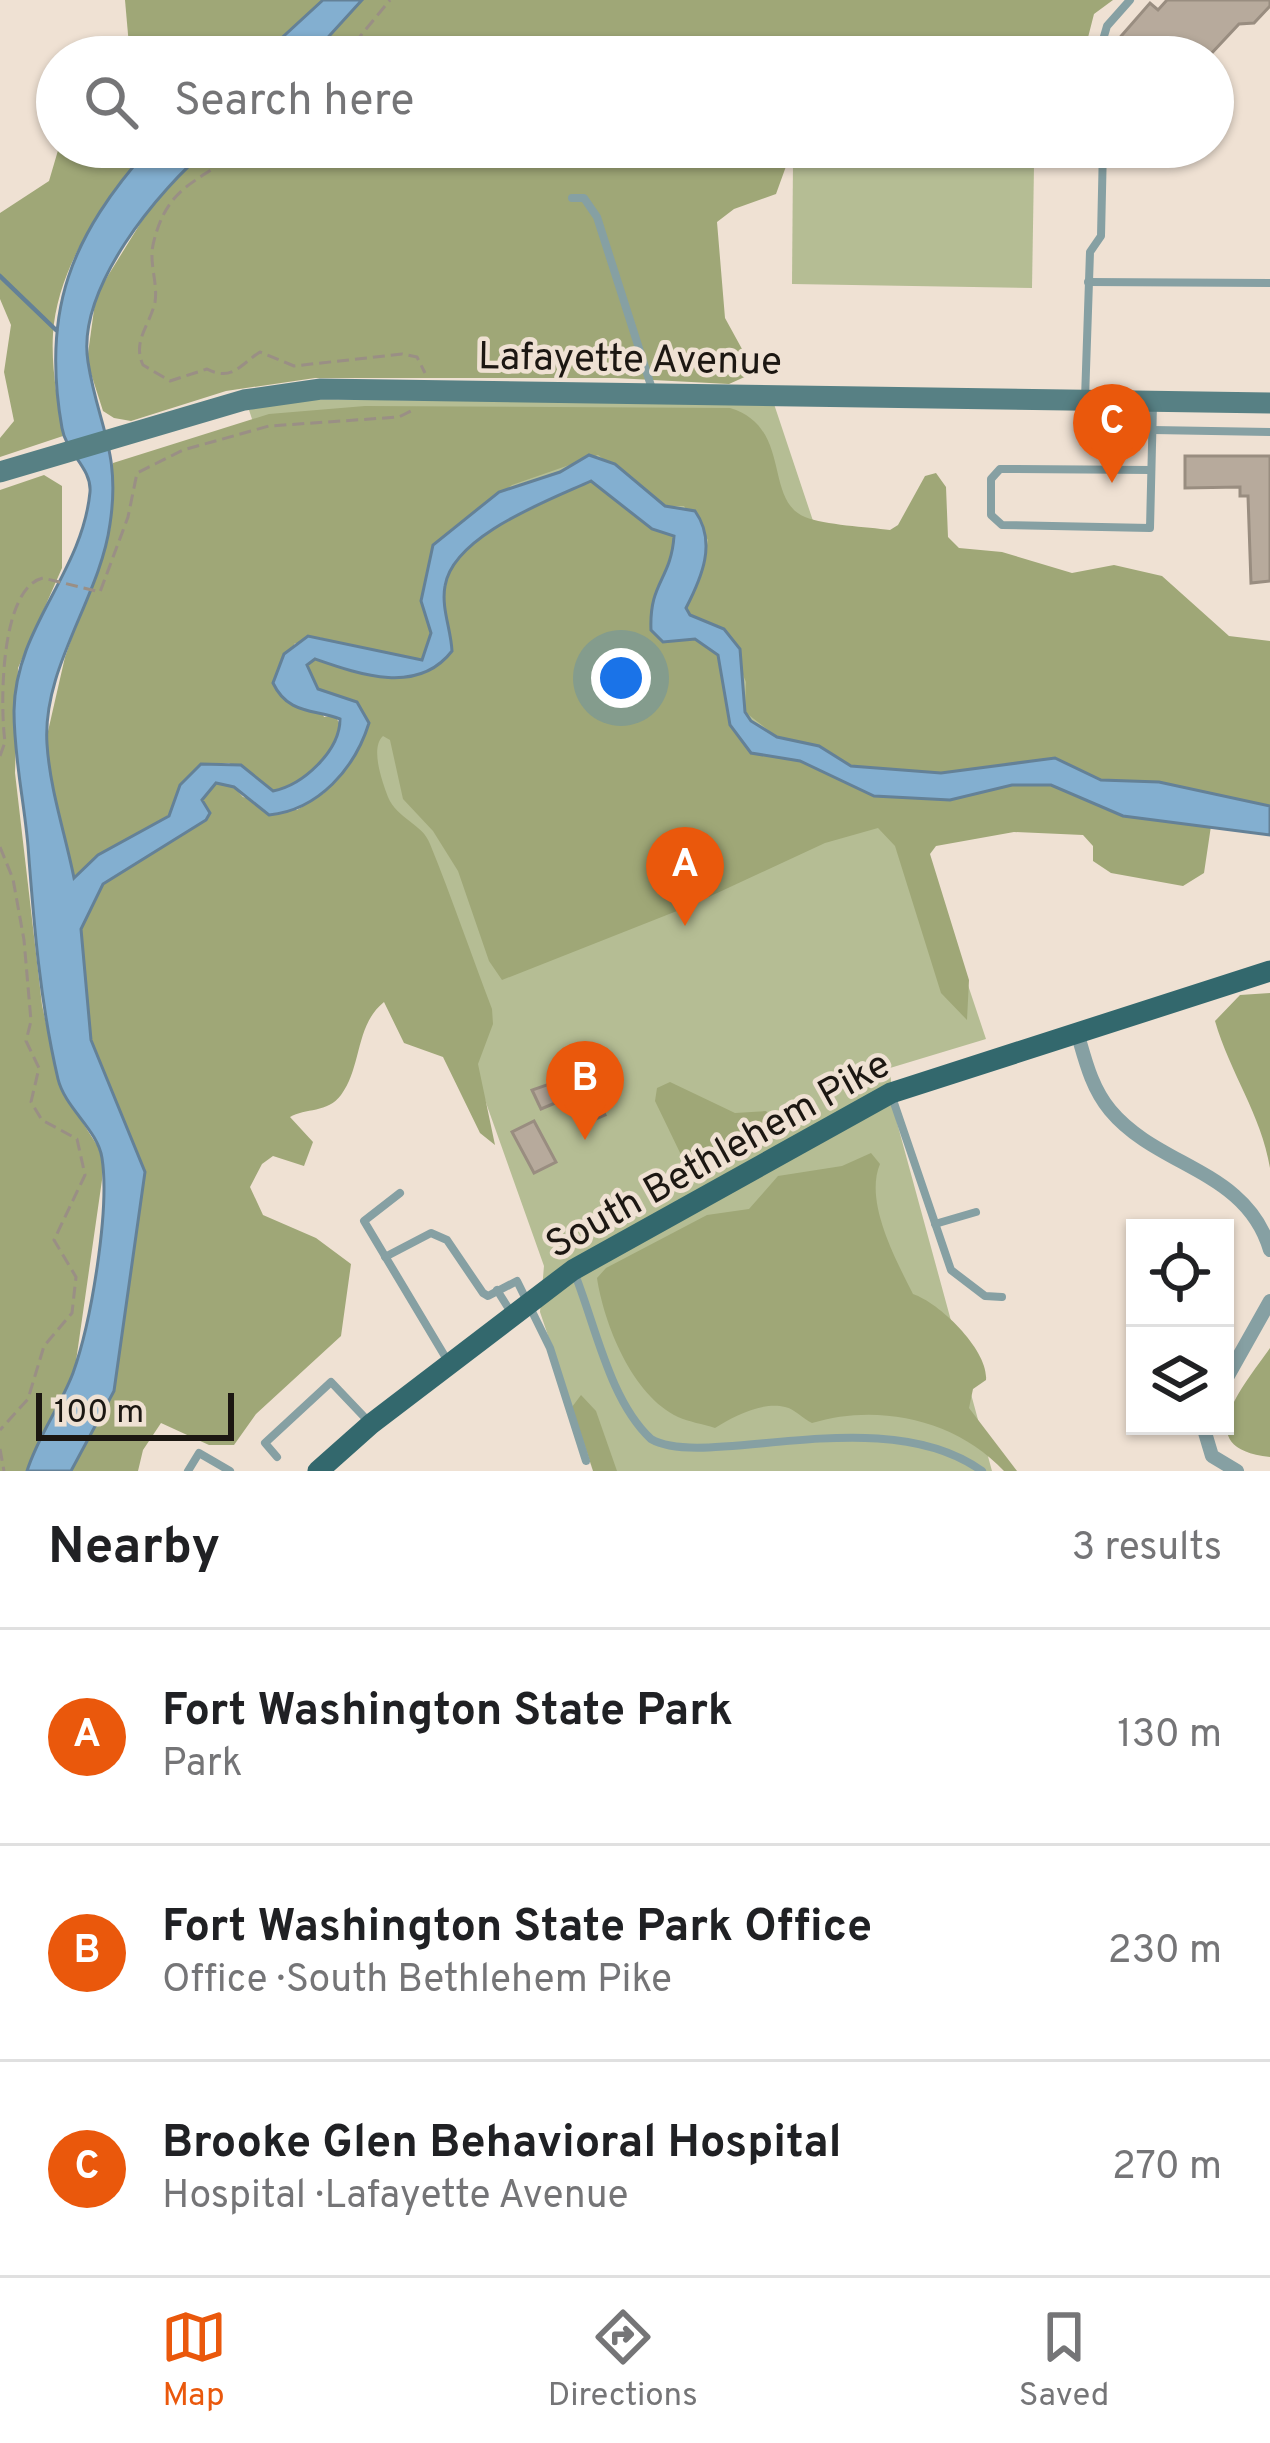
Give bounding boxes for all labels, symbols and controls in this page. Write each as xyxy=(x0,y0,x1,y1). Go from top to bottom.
search box xyxy=(36,36,1234,168)
icon: search xyxy=(78,69,144,135)
text: Search here xyxy=(174,74,414,131)
street label: Lafayette Avenue xyxy=(477,334,782,389)
pin: C xyxy=(1073,384,1151,483)
your location xyxy=(591,648,651,708)
pin: A xyxy=(646,827,724,926)
street label: South Bethlehem Pike xyxy=(537,1039,897,1267)
pin: B xyxy=(546,1041,624,1140)
map controls xyxy=(1126,1219,1234,1435)
button: locate xyxy=(1126,1219,1234,1327)
button: layers xyxy=(1126,1327,1234,1435)
scale bar xyxy=(36,1387,234,1440)
text: 100 m xyxy=(54,1393,144,1435)
text: Nearby xyxy=(48,1517,220,1582)
text: 3 results xyxy=(1072,1525,1222,1574)
text: Fort Washington State Park xyxy=(162,1684,733,1741)
text: A xyxy=(73,1712,101,1761)
text: 130 m xyxy=(1117,1712,1222,1761)
text: Park xyxy=(162,1741,243,1790)
text: Fort Washington State Park Office xyxy=(162,1900,872,1957)
text: B xyxy=(74,1928,100,1977)
text: 230 m xyxy=(1108,1928,1222,1977)
text: Office · South Bethlehem Pike xyxy=(162,1957,672,2006)
text: Brooke Glen Behavioral Hospital xyxy=(162,2116,842,2173)
text: C xyxy=(75,2144,99,2193)
text: 270 m xyxy=(1112,2144,1222,2193)
text: Hospital · Lafayette Avenue xyxy=(162,2173,629,2222)
tab: Map xyxy=(161,2304,227,2418)
tab: Directions xyxy=(548,2304,698,2418)
tab: Saved xyxy=(1019,2304,1109,2418)

